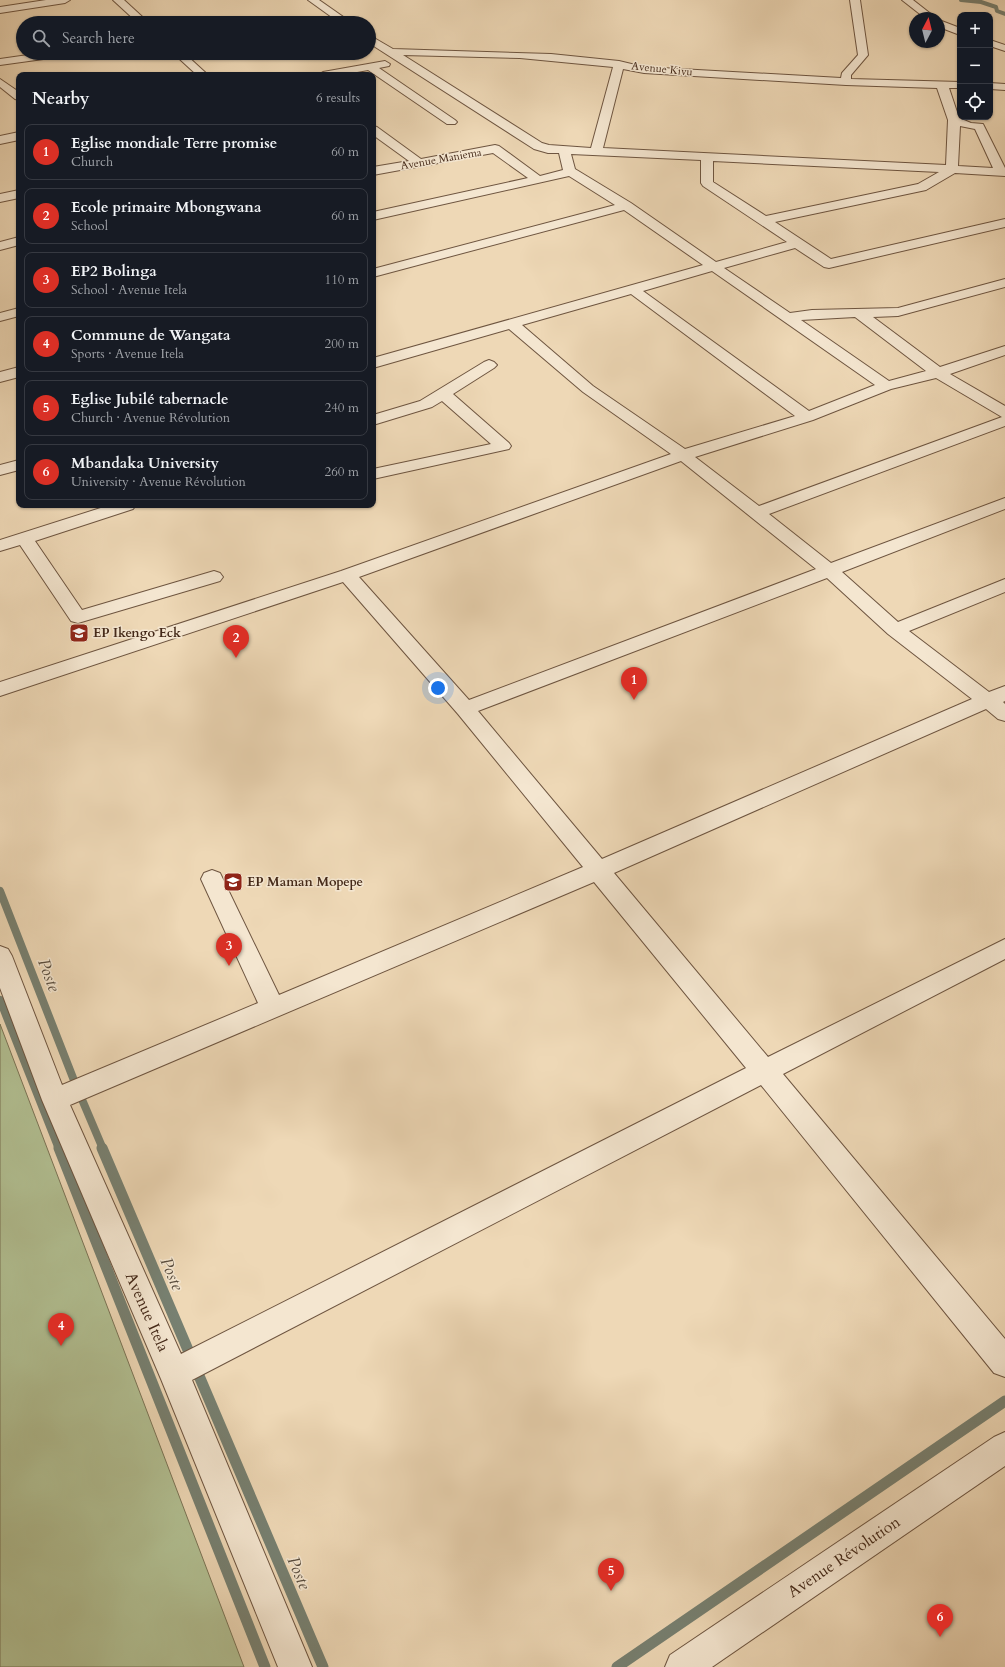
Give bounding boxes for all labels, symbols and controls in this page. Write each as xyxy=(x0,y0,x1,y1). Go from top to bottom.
north arrow xyxy=(909,12,945,48)
map controls xyxy=(957,12,993,120)
button: + xyxy=(957,12,993,48)
search box xyxy=(16,16,376,60)
icon: search xyxy=(30,27,52,49)
text: Search here xyxy=(62,28,135,48)
button: − xyxy=(957,48,993,84)
street label: Avenue Kivu xyxy=(631,58,693,80)
button: locate xyxy=(957,84,993,120)
text: Nearby xyxy=(32,87,89,110)
text: 6 results xyxy=(316,89,360,107)
text: Eglise mondiale Terre promise xyxy=(71,133,277,153)
text: 1 xyxy=(43,143,49,161)
text: 60 m xyxy=(331,143,359,161)
street label: Avenue Maniema xyxy=(399,144,483,174)
text: Church xyxy=(71,153,113,171)
text: Ecole primaire Mbongwana xyxy=(71,197,261,217)
text: 2 xyxy=(43,207,49,225)
text: 60 m xyxy=(331,207,359,225)
text: School xyxy=(71,217,108,235)
text: EP2 Bolinga xyxy=(71,261,157,281)
text: 3 xyxy=(43,271,49,289)
text: 110 m xyxy=(325,271,359,289)
text: School · Avenue Itela xyxy=(71,281,187,299)
text: Commune de Wangata xyxy=(71,325,230,345)
text: 4 xyxy=(43,335,49,353)
text: 200 m xyxy=(325,335,359,353)
text: Sports · Avenue Itela xyxy=(71,345,184,363)
text: Eglise Jubilé tabernacle xyxy=(71,389,229,409)
text: 5 xyxy=(43,399,49,417)
text: 240 m xyxy=(325,399,359,417)
text: Church · Avenue Révolution xyxy=(71,409,230,427)
text: Mbandaka University xyxy=(71,453,219,473)
text: 6 xyxy=(43,463,49,481)
text: 260 m xyxy=(325,463,359,481)
text: University · Avenue Révolution xyxy=(71,473,246,491)
school or university icon: EP Ikengo Eck xyxy=(68,622,90,644)
place label: EP Ikengo Eck xyxy=(93,624,182,642)
pin: 2 xyxy=(223,625,249,658)
pin: 1 xyxy=(621,667,647,700)
your location xyxy=(428,678,448,698)
school or university icon: EP Maman Mopepe xyxy=(222,871,244,893)
place label: EP Maman Mopepe xyxy=(247,873,363,891)
pin: 3 xyxy=(216,933,242,966)
water label: Poste xyxy=(32,955,66,995)
water label: Poste xyxy=(155,1254,189,1294)
street label: Avenue Itela xyxy=(120,1269,174,1355)
pin: 4 xyxy=(48,1313,74,1346)
street label: Avenue Révolution xyxy=(783,1511,905,1603)
water label: Poste xyxy=(282,1553,316,1593)
pin: 5 xyxy=(598,1558,624,1591)
pin: 6 xyxy=(927,1604,953,1637)

